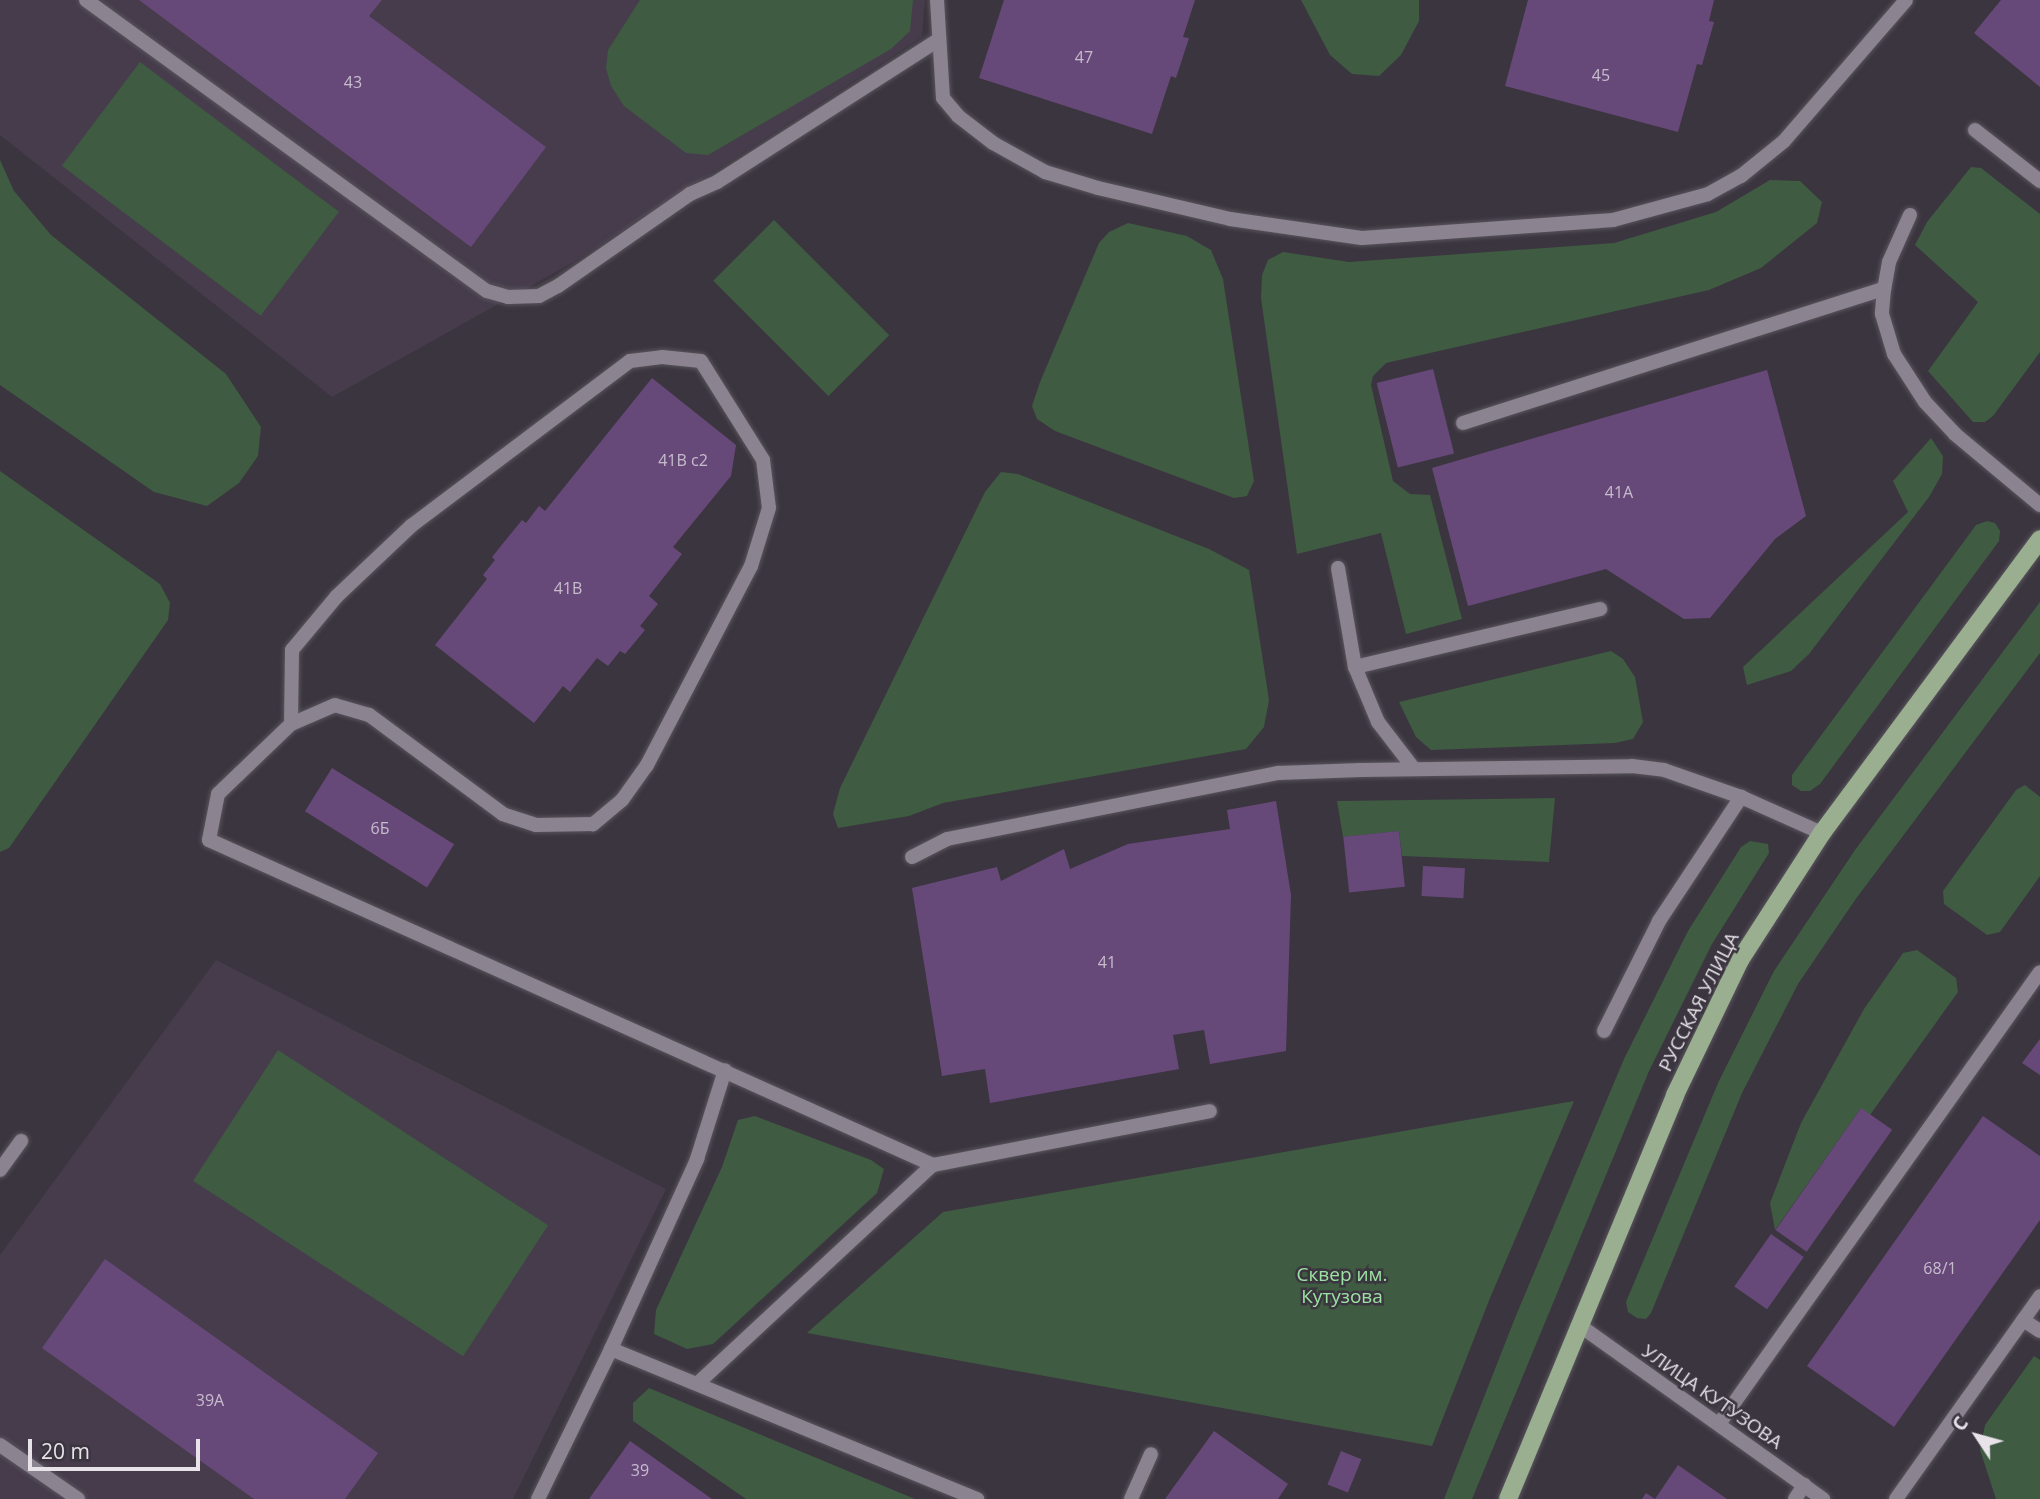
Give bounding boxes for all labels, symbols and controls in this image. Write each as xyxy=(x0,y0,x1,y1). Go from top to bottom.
house number: 47 xyxy=(1075,47,1093,67)
house number: 45 xyxy=(1592,65,1610,85)
house number: 43 xyxy=(344,72,362,92)
house number: 41В с2 xyxy=(658,450,708,470)
house number: 41А xyxy=(1605,482,1633,502)
house number: 41В xyxy=(554,578,582,598)
house number: 6Б xyxy=(371,818,389,838)
street label: РУССКАЯ УЛИЦА xyxy=(1654,929,1744,1075)
house number: 41 xyxy=(1098,952,1116,972)
house number: 68/1 xyxy=(1923,1258,1957,1278)
park label: Cквер им. Кутузова xyxy=(1297,1264,1387,1308)
street label: УЛИЦА КУТУЗОВА xyxy=(1637,1340,1787,1454)
house number: 39А xyxy=(196,1390,224,1410)
north arrow xyxy=(1942,1401,2012,1471)
text: С xyxy=(1946,1411,1974,1436)
scale bar xyxy=(32,1426,203,1470)
text: 20 m xyxy=(41,1437,90,1465)
house number: 39 xyxy=(631,1460,649,1480)

